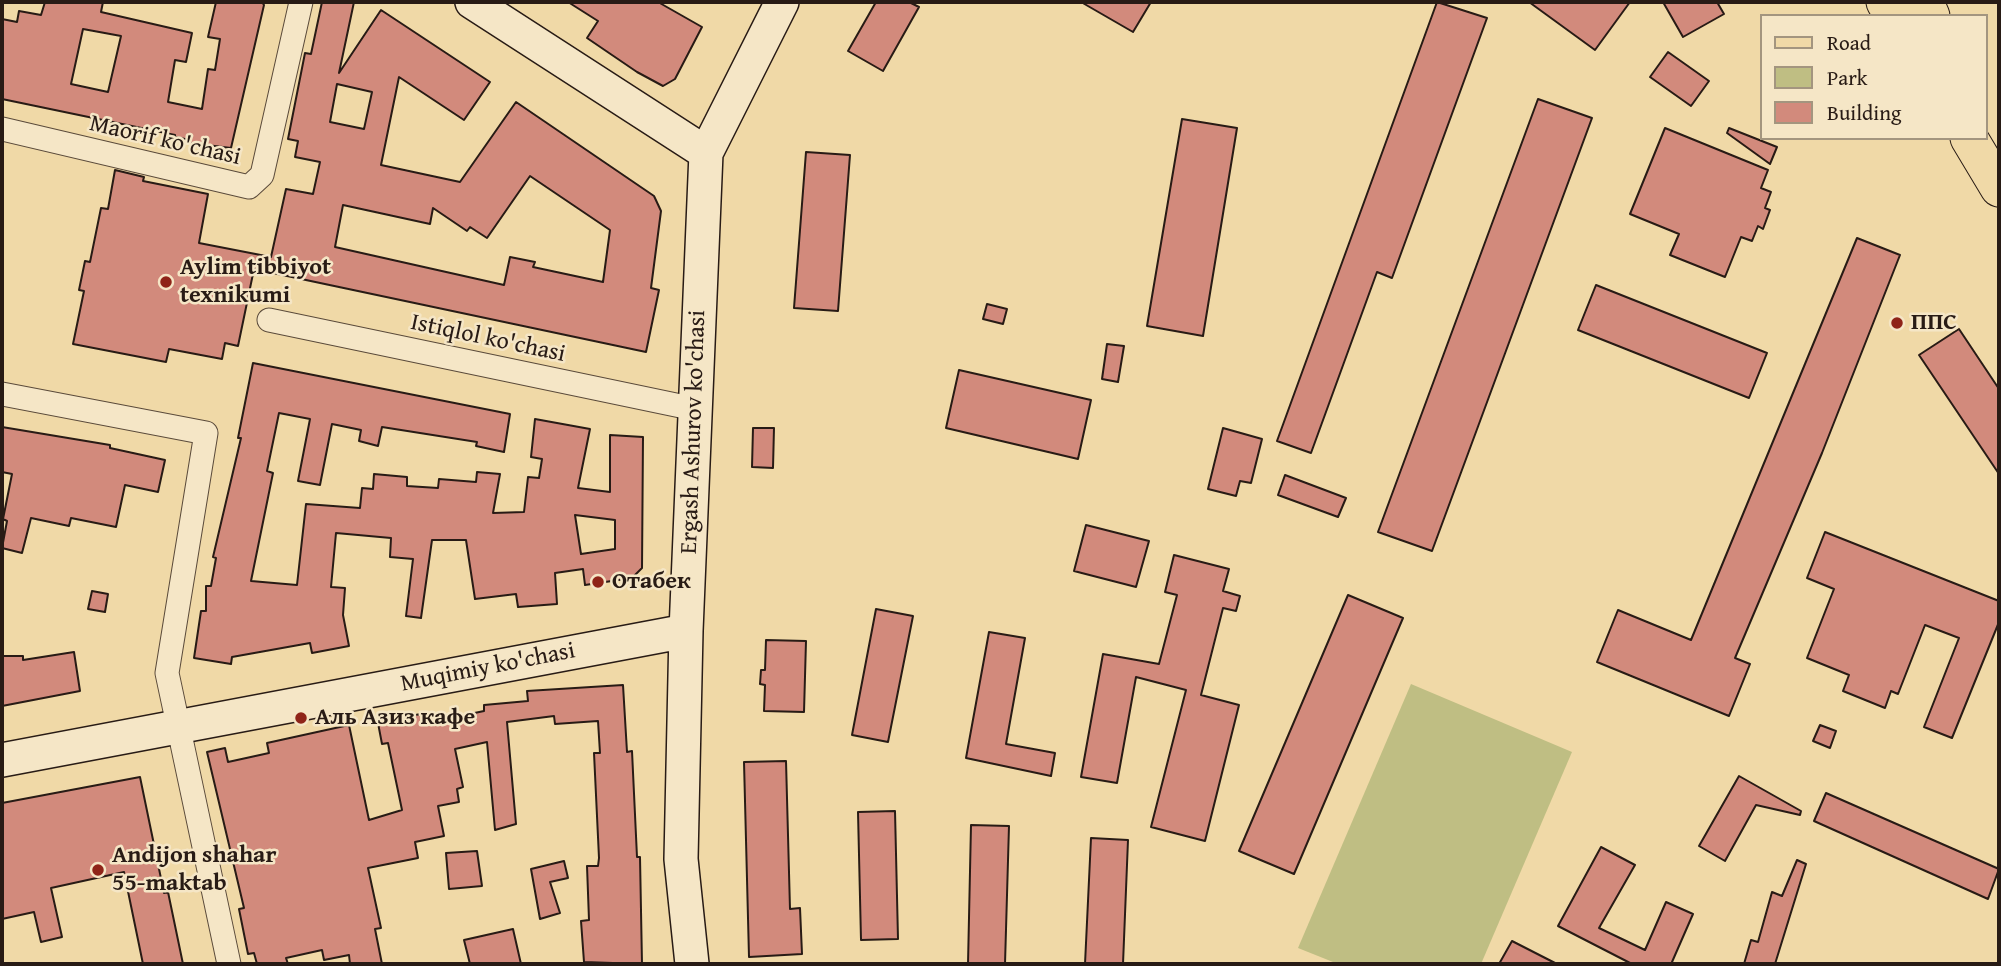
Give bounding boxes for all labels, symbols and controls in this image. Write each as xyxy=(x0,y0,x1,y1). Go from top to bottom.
legend xyxy=(1759,14,1987,140)
text: Road xyxy=(1827,27,1871,58)
text: Park xyxy=(1827,62,1868,93)
text: Building xyxy=(1827,97,1901,128)
street label: Maorif ko'chasi xyxy=(87,110,243,172)
place label: Aylim tibbiyot texnikumi xyxy=(180,254,331,310)
marker: Aylim tibbiyot texnikumi xyxy=(158,274,174,290)
street label: Istiqlol ko'chasi xyxy=(408,309,568,369)
street label: Ergash Ashurov ko'chasi xyxy=(675,309,713,555)
place label: ППС xyxy=(1911,309,1957,337)
marker: ППС xyxy=(1889,315,1905,331)
place label: Отабек xyxy=(612,568,691,596)
marker: Отабек xyxy=(590,574,606,590)
street label: Muqimiy ko'chasi xyxy=(398,637,578,699)
place label: Аль Азиз кафе xyxy=(315,704,475,732)
marker: Аль Азиз кафе xyxy=(293,710,309,726)
place label: Andijon shahar 55-maktab xyxy=(112,842,276,898)
marker: Andijon shahar 55-maktab xyxy=(90,862,106,878)

